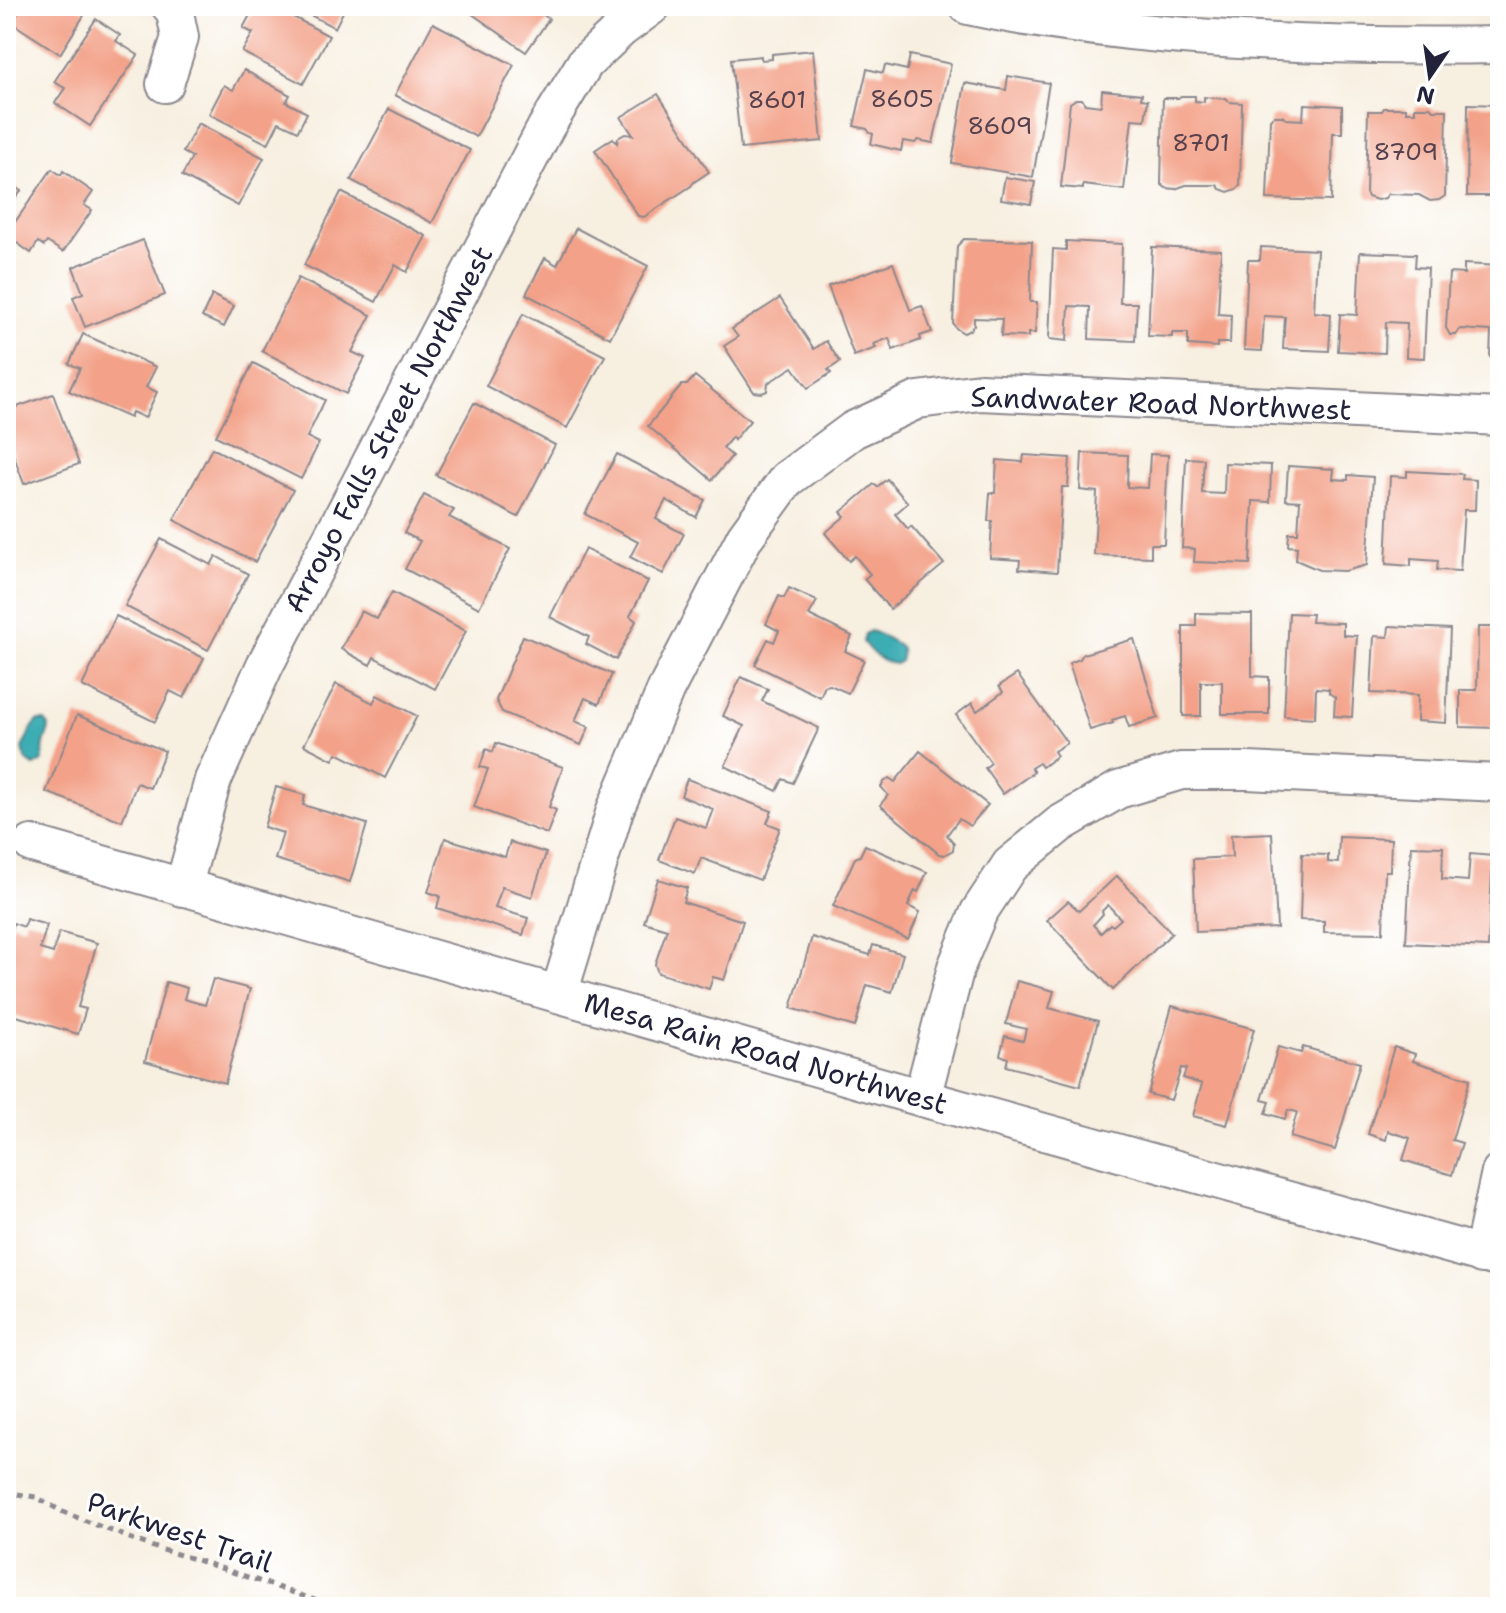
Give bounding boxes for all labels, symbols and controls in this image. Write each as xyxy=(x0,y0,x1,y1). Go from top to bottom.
north arrow xyxy=(1390,36,1470,116)
text: N xyxy=(1414,79,1437,111)
house number: 8605 xyxy=(870,83,934,115)
house number: 8601 xyxy=(748,84,806,116)
house number: 8609 xyxy=(967,110,1033,142)
house number: 8701 xyxy=(1172,127,1230,159)
house number: 8709 xyxy=(1374,136,1438,168)
street label: Arroyo Falls Street Northwest xyxy=(275,239,501,619)
street label: Sandwater Road Northwest xyxy=(970,377,1352,429)
street label: Mesa Rain Road Northwest xyxy=(580,983,952,1123)
street label: Parkwest Trail xyxy=(82,1482,278,1582)

